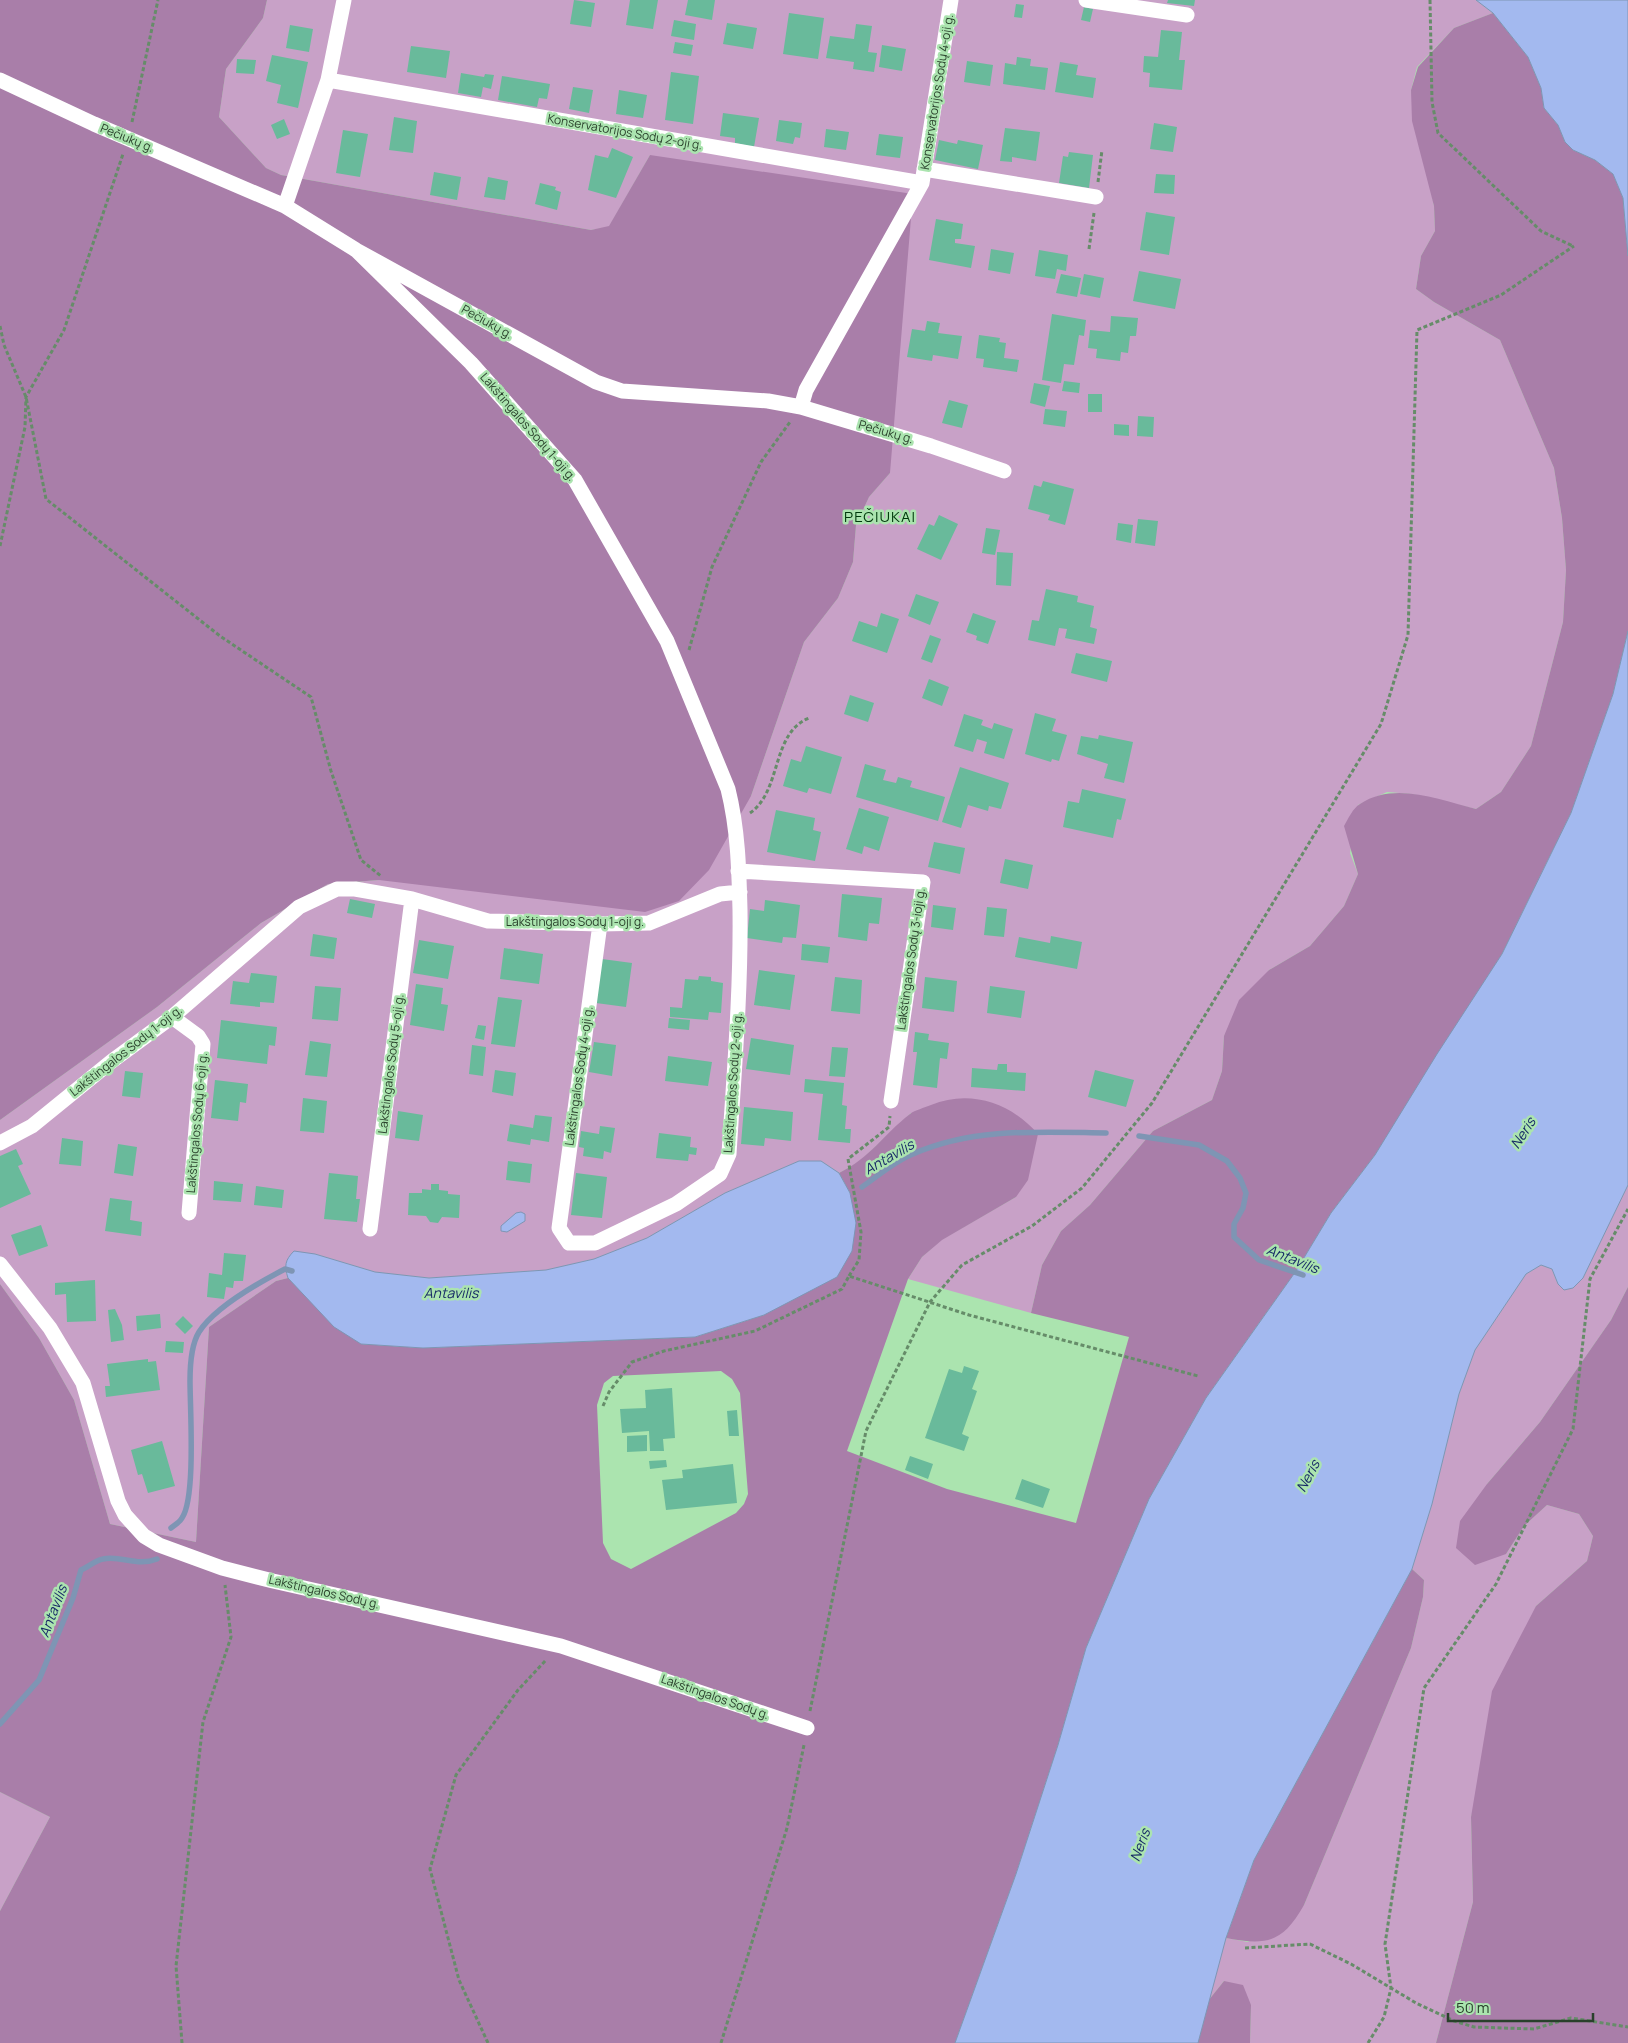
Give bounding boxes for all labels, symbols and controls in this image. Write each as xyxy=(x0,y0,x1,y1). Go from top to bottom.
street label: Konservatorijos Sodų 4-oji g. xyxy=(916,13,957,171)
street label: Konservatorijos Sodų 2-oji g. xyxy=(546,110,704,154)
street label: Pečiukų g. xyxy=(98,119,156,156)
street label: Pečiukų g. xyxy=(459,300,516,343)
street label: Lakštingalos Sodų 1-oji g. xyxy=(477,369,580,484)
street label: Pečiukų g. xyxy=(857,416,916,447)
district label: PEČIUKAI xyxy=(844,506,916,527)
street label: Lakštingalos Sodų 3-ioji g. xyxy=(892,887,929,1031)
street label: Lakštingalos Sodų 1-oji g. xyxy=(506,913,644,930)
street label: Lakštingalos Sodų 5-oji g. xyxy=(374,993,408,1135)
street label: Lakštingalos Sodų 1-oji g. xyxy=(66,1001,185,1100)
street label: Lakštingalos Sodų 4-oji g. xyxy=(560,1005,597,1147)
street label: Lakštingalos Sodų 2-oji g. xyxy=(719,1012,746,1154)
street label: Lakštingalos Sodų 6-oji g. xyxy=(182,1052,211,1194)
water label: Neris xyxy=(1506,1112,1541,1152)
water label: Antavilis xyxy=(860,1134,919,1178)
water label: Antavilis xyxy=(1264,1240,1324,1278)
water label: Antavilis xyxy=(424,1283,480,1302)
water label: Neris xyxy=(1291,1455,1325,1495)
street label: Lakštingalos Sodų g. xyxy=(267,1570,381,1613)
water label: Antavilis xyxy=(34,1580,72,1640)
street label: Lakštingalos Sodų g. xyxy=(659,1670,771,1723)
water label: Neris xyxy=(1125,1824,1155,1864)
scale bar xyxy=(1448,1990,1593,2022)
text: 50 m xyxy=(1456,1997,1490,2018)

